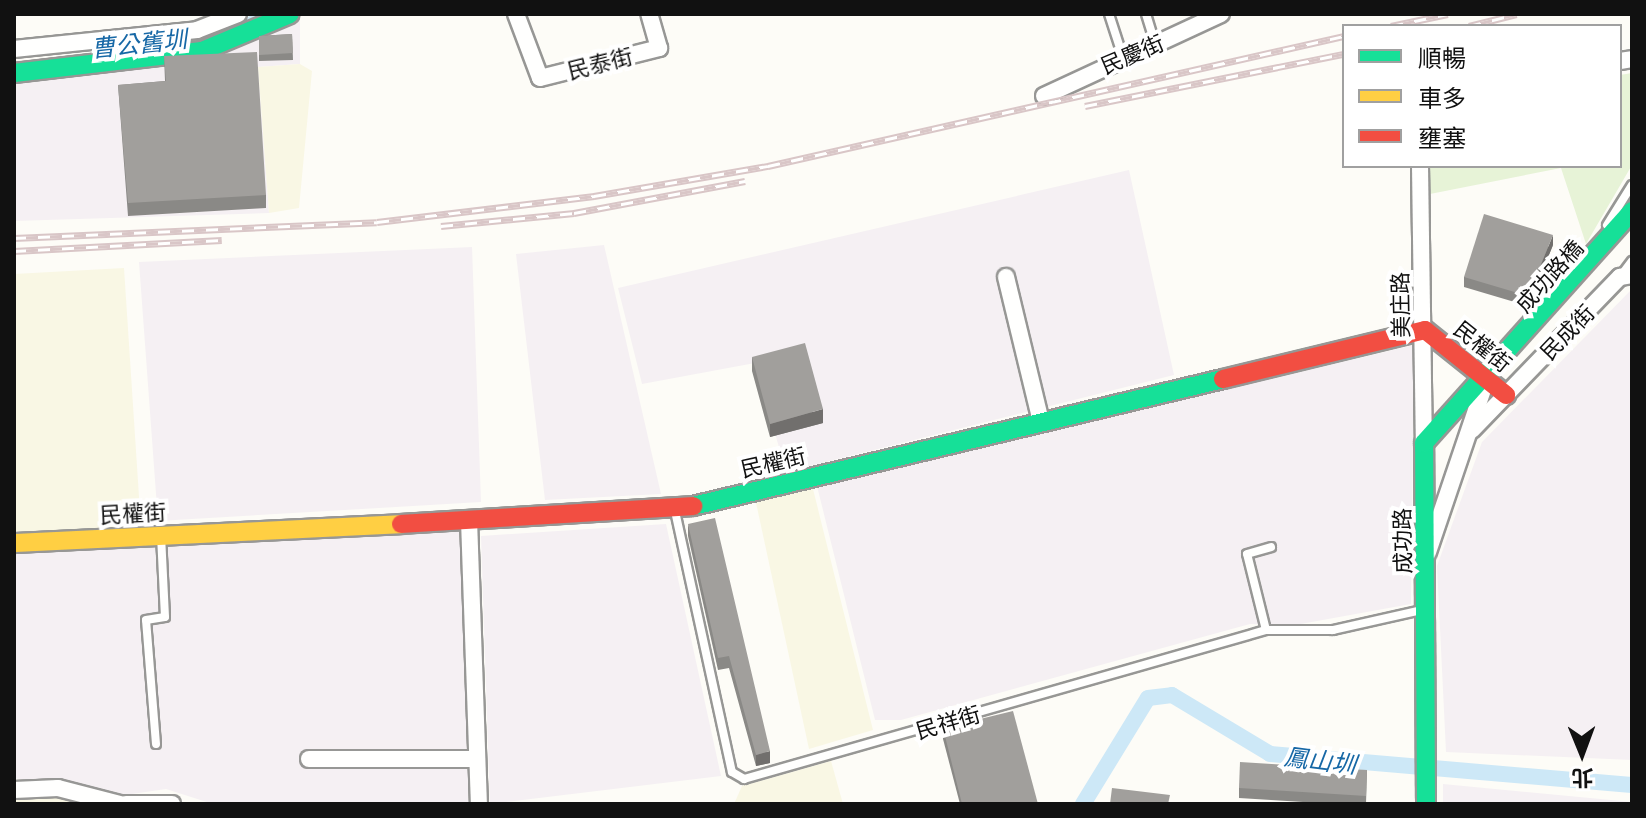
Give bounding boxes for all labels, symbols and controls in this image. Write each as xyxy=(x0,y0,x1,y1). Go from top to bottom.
legend xyxy=(1342,24,1622,168)
water label: 曹公舊圳 xyxy=(90,25,188,63)
street label: 民慶街 xyxy=(1096,29,1168,79)
street label: 民泰街 xyxy=(565,42,635,84)
text: 順暢 xyxy=(1418,42,1466,74)
text: 車多 xyxy=(1418,82,1466,114)
text: 壅塞 xyxy=(1418,122,1466,154)
street label: 成功路橋 xyxy=(1510,234,1588,318)
street label: 美庄路 xyxy=(1386,272,1414,338)
street label: 民成街 xyxy=(1535,299,1599,365)
street label: 民權街 xyxy=(1449,315,1517,377)
street label: 民權街 xyxy=(738,442,808,482)
street label: 民權街 xyxy=(99,498,167,528)
street label: 成功路 xyxy=(1388,508,1416,574)
street label: 民祥街 xyxy=(913,700,983,744)
north arrow xyxy=(1542,714,1622,794)
water label: 鳳山圳 xyxy=(1283,742,1357,780)
text: 北 xyxy=(1571,764,1594,793)

